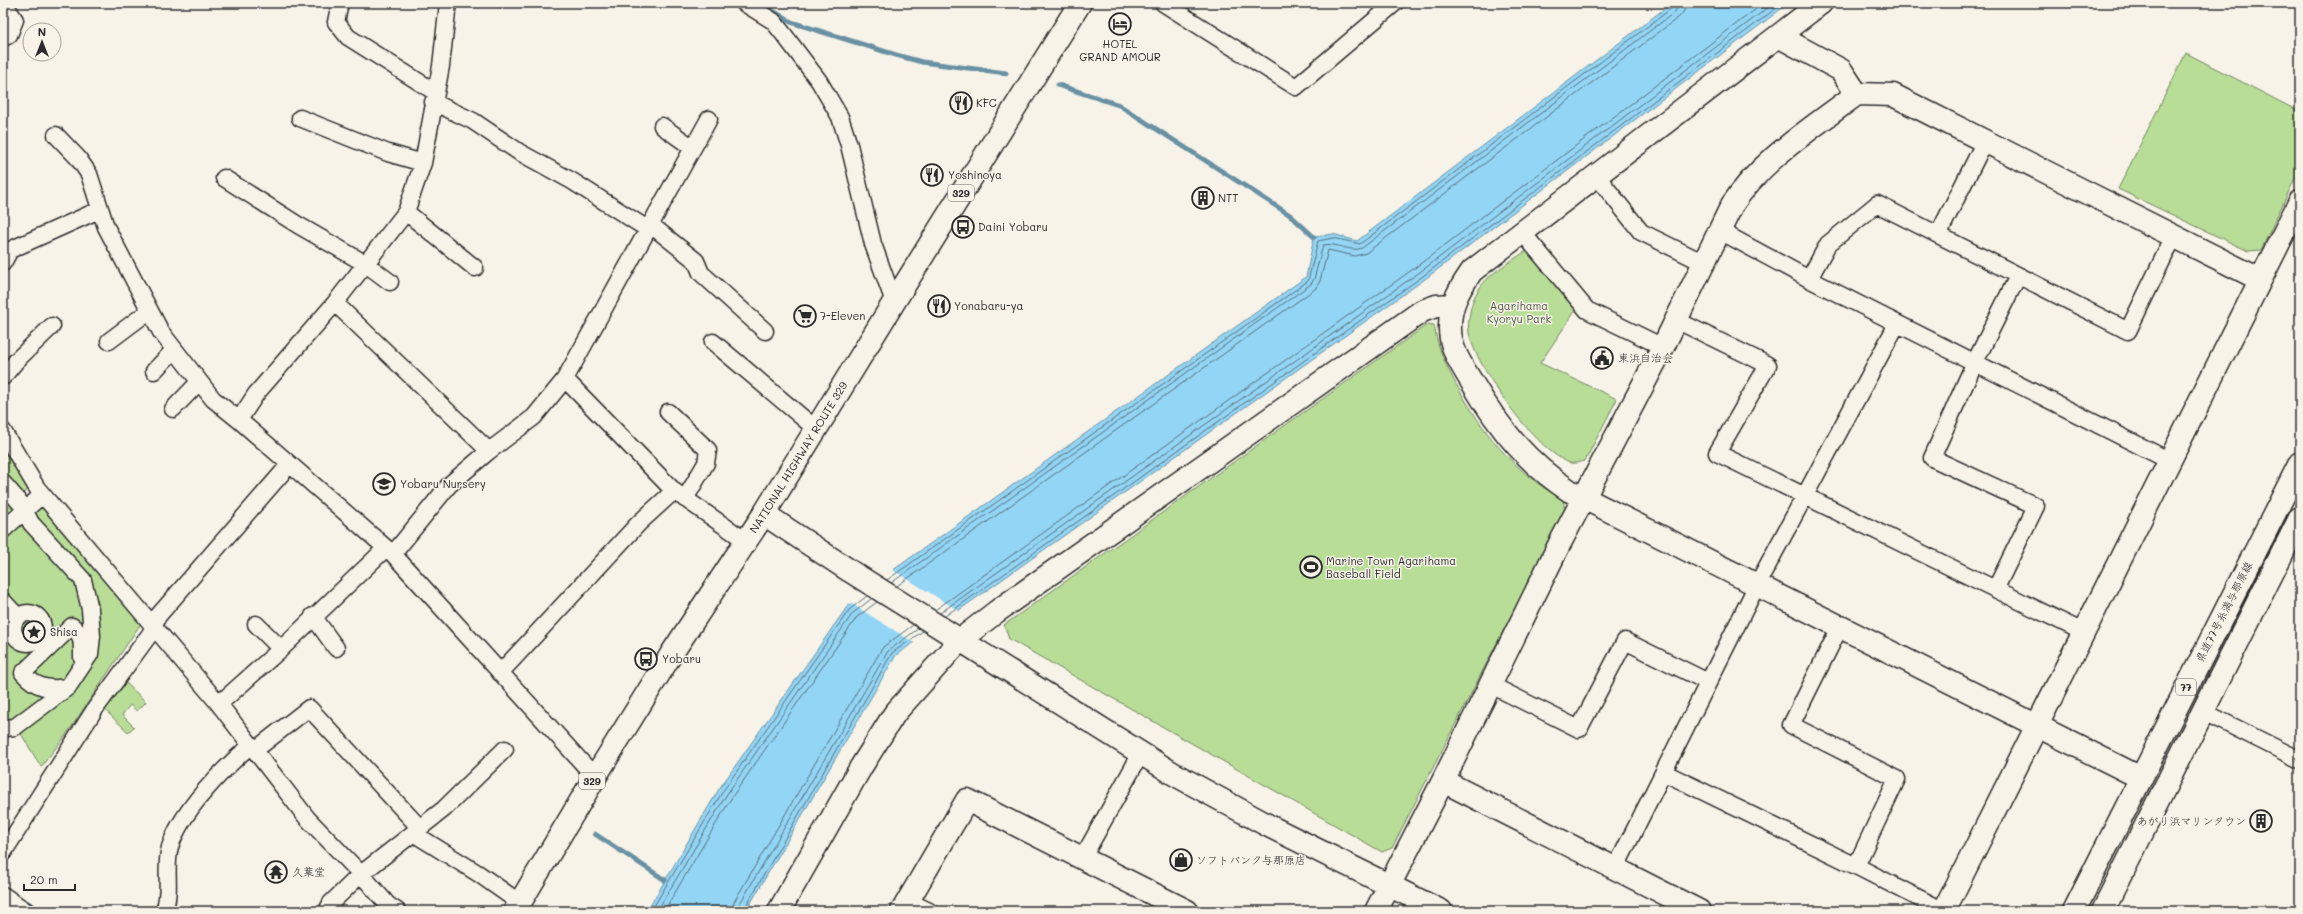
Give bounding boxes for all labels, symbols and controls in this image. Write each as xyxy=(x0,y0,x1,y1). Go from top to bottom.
hotel icon: HOTEL GRAND AMOUR xyxy=(1107,11,1133,37)
north arrow xyxy=(22,22,62,62)
text: N xyxy=(38,24,46,39)
place label: HOTEL GRAND AMOUR xyxy=(1079,36,1161,64)
restaurant icon: KFC xyxy=(948,90,974,116)
place label: KFC xyxy=(976,95,997,110)
restaurant icon: Yoshinoya xyxy=(919,162,945,188)
place label: Yoshinoya xyxy=(948,167,1002,182)
road number: 329 xyxy=(948,185,974,201)
building icon: NTT xyxy=(1190,185,1216,211)
place label: NTT xyxy=(1218,190,1238,205)
bus stop icon: Daini Yobaru xyxy=(950,214,976,240)
place label: Daini Yobaru xyxy=(978,219,1048,234)
restaurant icon: Yonabaru-ya xyxy=(926,293,952,319)
place label: Yonabaru-ya xyxy=(954,298,1023,313)
park label: Agarihama Kyoryu Park xyxy=(1487,298,1551,326)
supermarket icon: 7-Eleven xyxy=(792,303,818,329)
place label: 7-Eleven xyxy=(820,308,865,323)
public building icon: 東浜自治会 xyxy=(1589,345,1615,371)
place label: 東浜自治会 xyxy=(1618,350,1673,365)
street label: NATIONAL HIGHWAY ROUTE 329 xyxy=(745,378,851,536)
school or university icon: Yobaru Nursery xyxy=(371,471,397,497)
place label: Yobaru Nursery xyxy=(400,476,486,491)
place label: Marine Town Agarihama Baseball Field xyxy=(1326,553,1456,581)
sports icon: Marine Town Agarihama Baseball Field xyxy=(1298,554,1324,580)
street label: 県道77号糸満与那原線 xyxy=(2192,559,2255,665)
place icon: Shisa xyxy=(21,619,47,645)
place label: Shisa xyxy=(50,624,78,639)
bus stop icon: Yobaru xyxy=(633,646,659,672)
place label: Yobaru xyxy=(662,651,701,666)
road number: 77 xyxy=(2176,679,2196,695)
road number: 329 xyxy=(579,773,605,789)
building icon: あがり浜マリンタウン xyxy=(2248,808,2274,834)
place label: あがり浜マリンタウン xyxy=(2136,813,2246,828)
shop icon: ソフトバンク与那原店 xyxy=(1168,847,1194,873)
place label: ソフトバンク与那原店 xyxy=(1196,852,1306,867)
temple icon: 久葉堂 xyxy=(263,859,289,885)
place label: 久葉堂 xyxy=(292,864,325,879)
scale bar xyxy=(24,866,75,892)
text: 20 m xyxy=(30,871,58,887)

